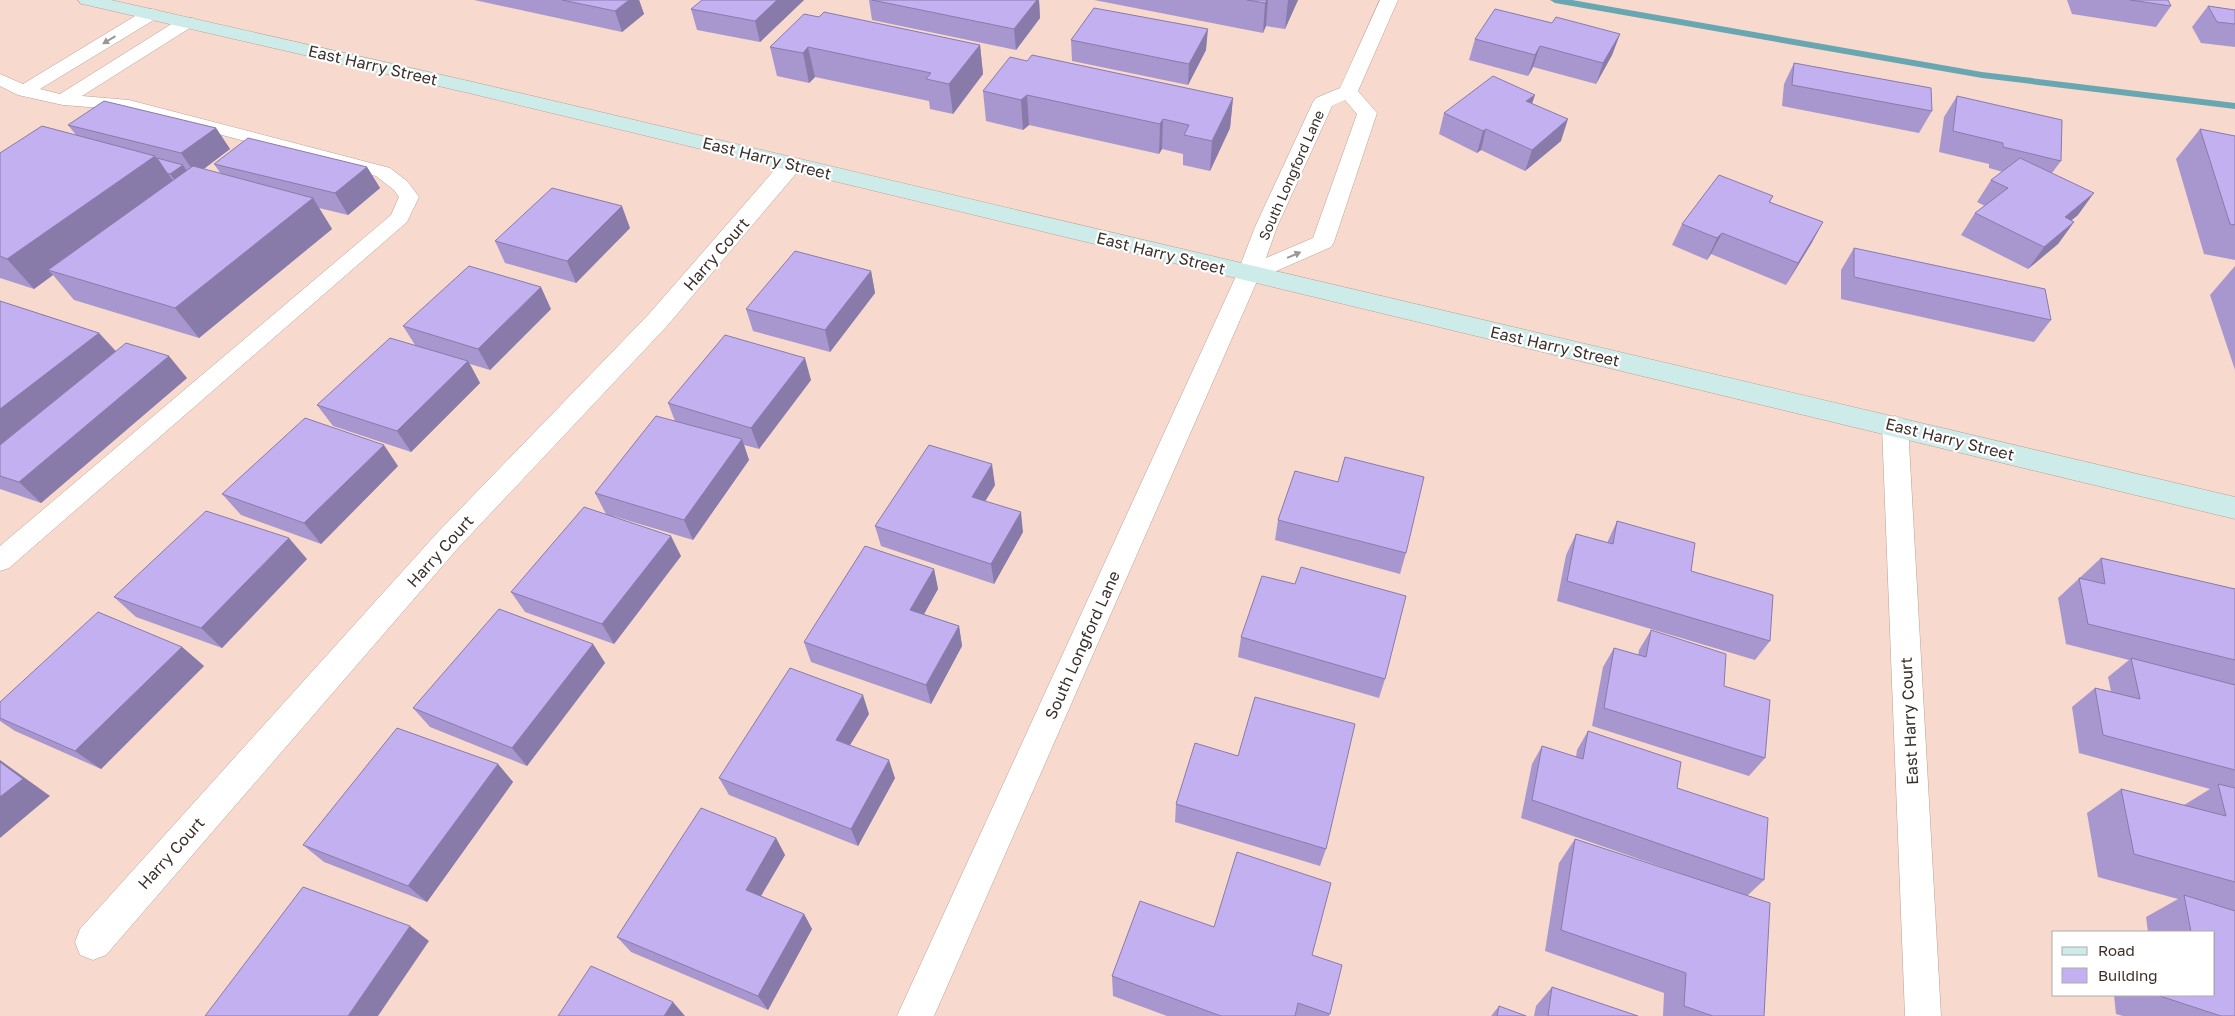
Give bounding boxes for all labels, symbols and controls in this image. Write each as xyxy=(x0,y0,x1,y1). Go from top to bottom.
one-way arrow xyxy=(102,35,116,44)
street label: East Harry Street xyxy=(306,40,440,90)
street label: South Longford Lane xyxy=(1255,107,1327,243)
street label: East Harry Street xyxy=(701,132,833,184)
street label: Harry Court xyxy=(679,213,753,295)
street label: East Harry Street xyxy=(1095,227,1227,279)
one-way arrow xyxy=(1287,250,1301,258)
street label: East Harry Street xyxy=(1488,321,1622,371)
street label: East Harry Street xyxy=(1884,413,2016,465)
street label: Harry Court xyxy=(402,511,478,591)
street label: South Longford Lane xyxy=(1040,568,1124,722)
street label: East Harry Court xyxy=(1896,657,1922,785)
street label: Harry Court xyxy=(133,813,209,893)
legend xyxy=(2052,931,2215,996)
text: Road xyxy=(2098,941,2135,959)
text: Building xyxy=(2098,966,2158,984)

